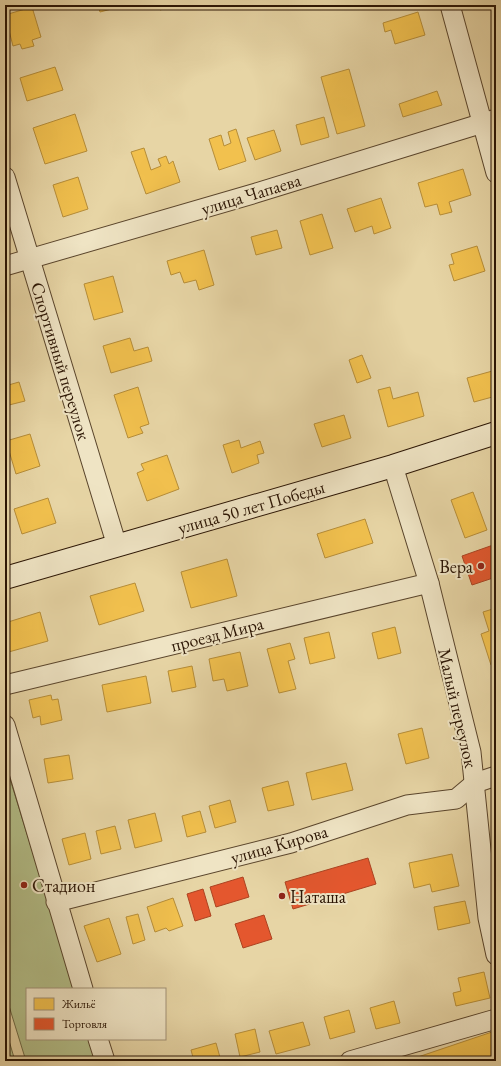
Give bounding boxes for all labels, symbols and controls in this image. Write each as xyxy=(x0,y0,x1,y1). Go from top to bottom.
street label: улица Чапаева xyxy=(198,168,304,220)
street label: Спортивный переулок xyxy=(26,279,96,443)
street label: улица 50 лет Победы xyxy=(175,475,327,539)
place label: Вера xyxy=(439,555,474,578)
marker: Вера xyxy=(476,561,486,571)
street label: проезд Мира xyxy=(168,611,266,657)
street label: Малый переулок xyxy=(433,646,483,770)
street label: улица Кирова xyxy=(228,819,331,869)
place label: Стадион xyxy=(32,874,95,897)
marker: Стадион xyxy=(19,880,29,890)
place label: Наташа xyxy=(290,885,347,908)
marker: Наташа xyxy=(277,891,287,901)
legend xyxy=(26,988,166,1040)
text: Жильё xyxy=(61,996,96,1012)
text: Торговля xyxy=(62,1016,108,1032)

